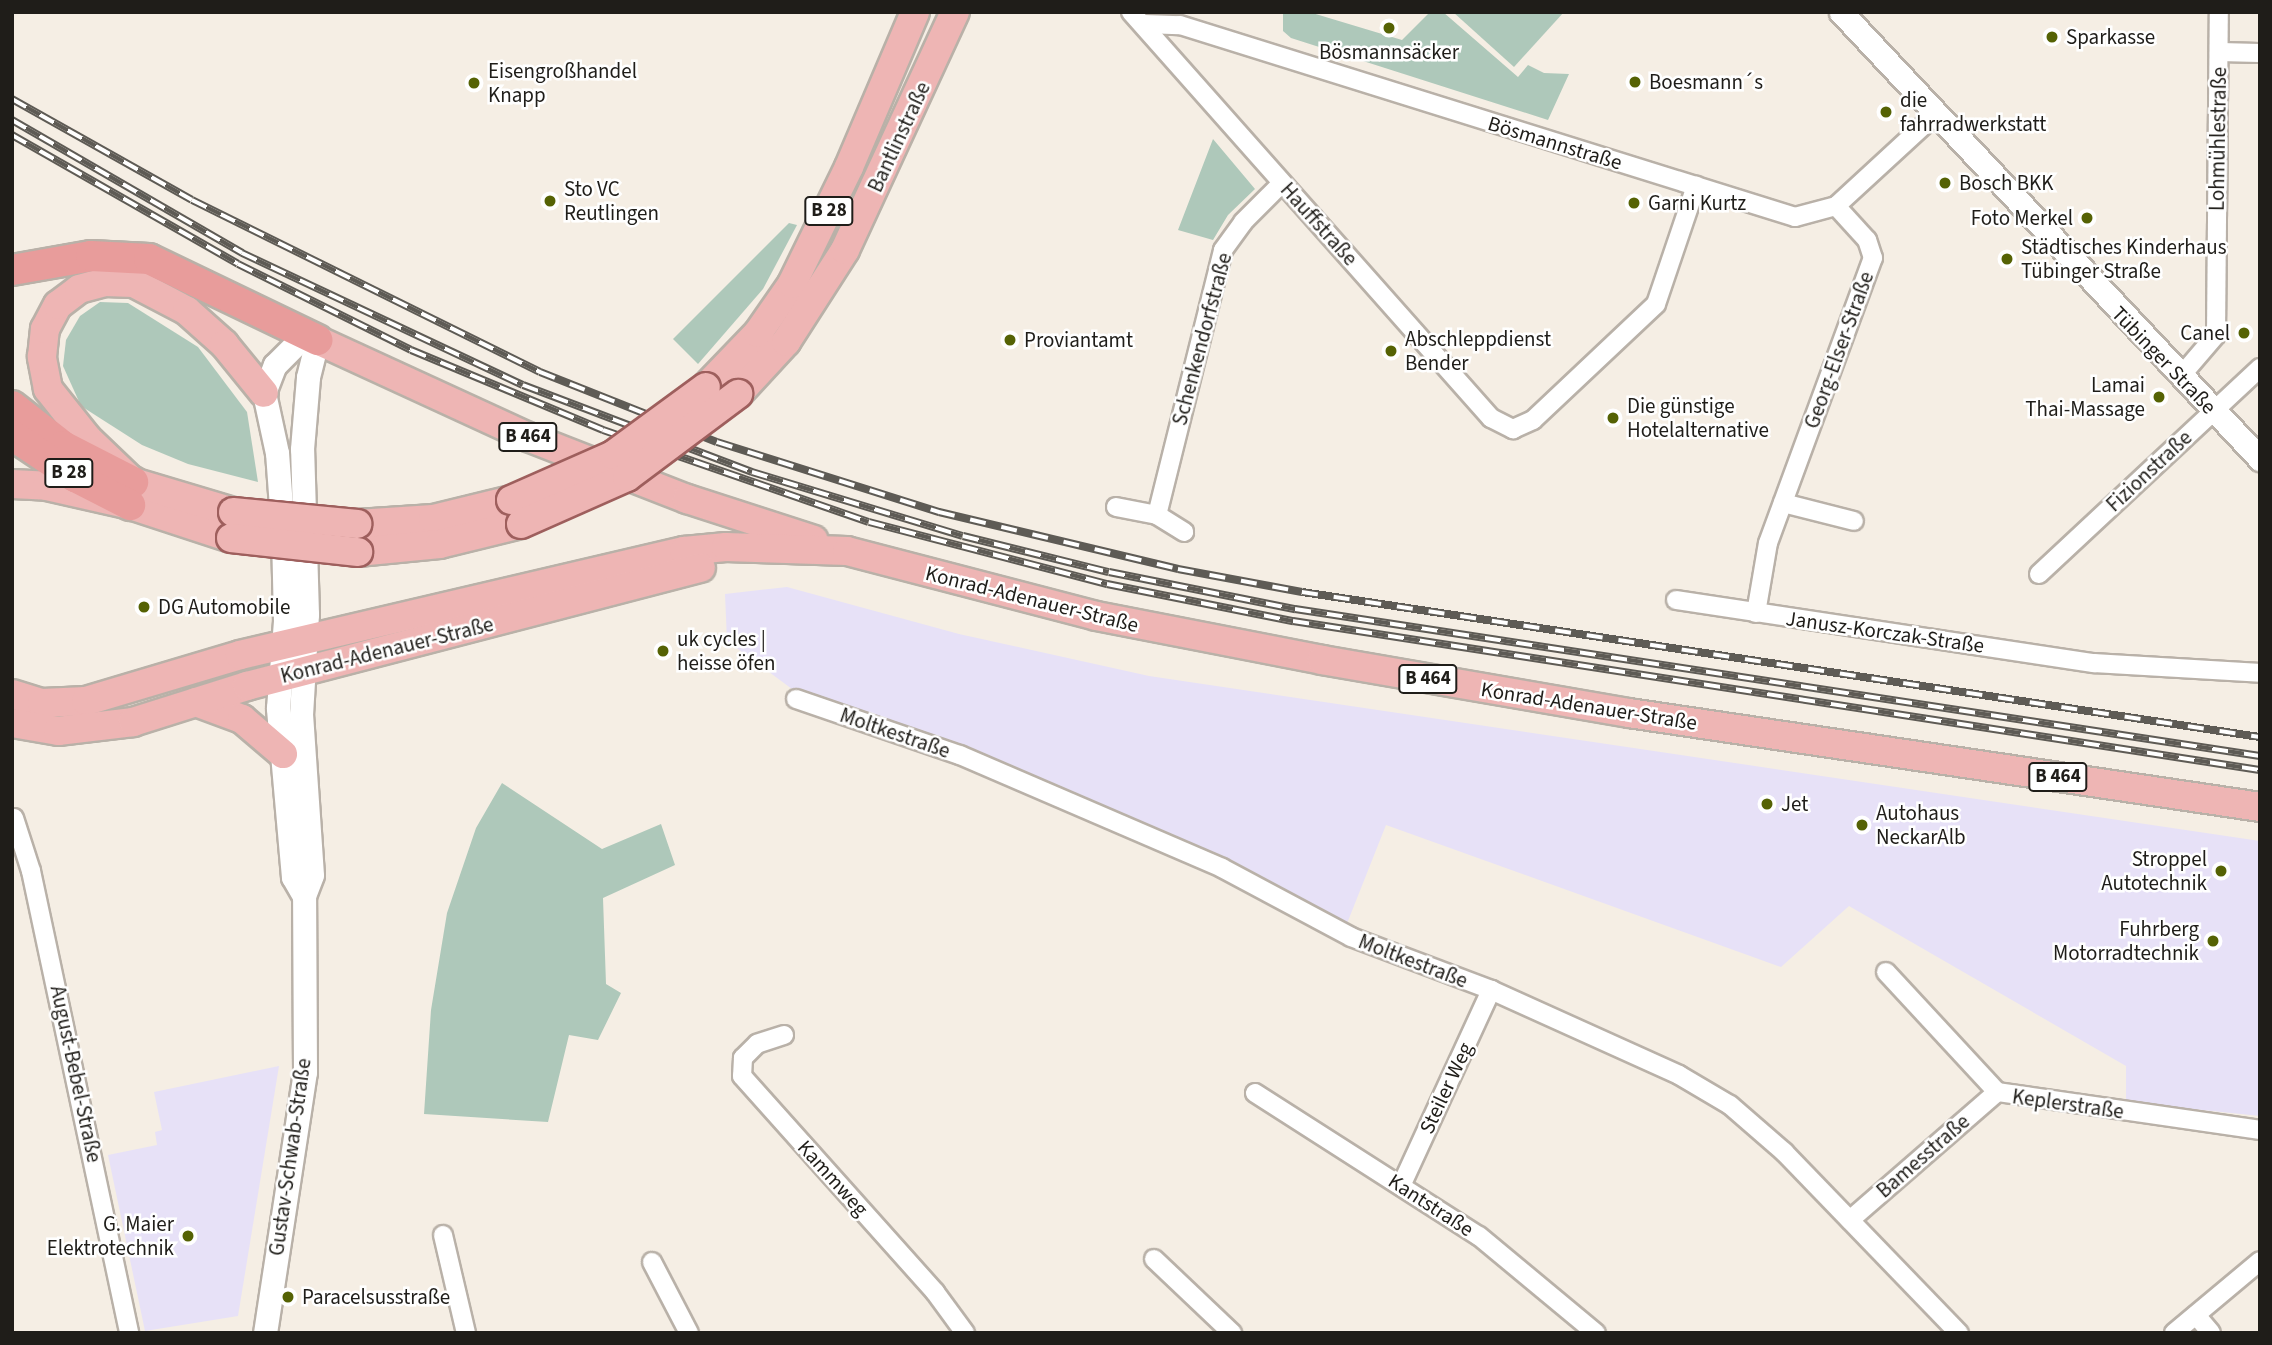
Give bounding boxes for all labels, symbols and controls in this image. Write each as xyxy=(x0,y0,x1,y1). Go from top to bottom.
marker: Bösmannsäcker xyxy=(1381,20,1397,36)
place label: Sparkasse xyxy=(2066,24,2155,50)
marker: Sparkasse xyxy=(2044,29,2060,45)
place label: Bösmannsäcker xyxy=(1319,39,1459,65)
place label: Eisengroßhandel Knapp xyxy=(488,58,637,108)
street label: Lohmühlestraße xyxy=(2204,67,2232,211)
place label: Boesmann´s xyxy=(1649,69,1763,95)
marker: Boesmann´s xyxy=(1627,74,1643,90)
marker: Eisengroßhandel Knapp xyxy=(466,75,482,91)
street label: Bantlinstraße xyxy=(862,78,936,196)
place label: die fahrradwerkstatt xyxy=(1900,87,2046,137)
marker: die fahrradwerkstatt xyxy=(1878,104,1894,120)
street label: Bösmannstraße xyxy=(1485,111,1625,175)
place label: Bosch BKK xyxy=(1959,170,2053,196)
marker: Bosch BKK xyxy=(1937,175,1953,191)
place label: Sto VC Reutlingen xyxy=(564,176,659,226)
street label: Hauffstraße xyxy=(1275,177,1363,271)
place label: Garni Kurtz xyxy=(1648,190,1746,216)
marker: Sto VC Reutlingen xyxy=(542,193,558,209)
marker: Garni Kurtz xyxy=(1626,195,1642,211)
road number: B 28 xyxy=(803,196,855,226)
place label: Foto Merkel xyxy=(1971,205,2073,231)
marker: Foto Merkel xyxy=(2079,210,2095,226)
place label: Städtisches Kinderhaus Tübinger Straße xyxy=(2021,234,2226,284)
street label: Schenkendorfstraße xyxy=(1167,250,1237,428)
marker: Städtisches Kinderhaus Tübinger Straße xyxy=(1999,251,2015,267)
street label: Georg-Elser-Straße xyxy=(1799,268,1879,432)
street label: Tübinger Straße xyxy=(2106,301,2222,419)
place label: Canel xyxy=(2180,320,2230,346)
marker: Canel xyxy=(2236,325,2252,341)
place label: Abschleppdienst Bender xyxy=(1405,326,1551,376)
place label: Proviantamt xyxy=(1024,327,1133,353)
marker: Proviantamt xyxy=(1002,332,1018,348)
marker: Abschleppdienst Bender xyxy=(1383,343,1399,359)
place label: Lamai Thai-Massage xyxy=(2025,372,2145,422)
marker: Lamai Thai-Massage xyxy=(2151,389,2167,405)
place label: Die günstige Hotelalternative xyxy=(1627,393,1769,443)
marker: Die günstige Hotelalternative xyxy=(1605,410,1621,426)
road number: B 464 xyxy=(498,422,558,452)
street label: Fizionstraße xyxy=(2101,425,2197,517)
road number: B 28 xyxy=(43,458,95,488)
street label: Konrad-Adenauer-Straße xyxy=(923,560,1141,638)
place label: DG Automobile xyxy=(158,594,290,620)
marker: DG Automobile xyxy=(136,599,152,615)
street label: Janusz-Korczak-Straße xyxy=(1784,606,1986,658)
street label: Konrad-Adenauer-Straße xyxy=(278,611,496,689)
place label: uk cycles | heisse öfen xyxy=(677,626,775,676)
marker: uk cycles | heisse öfen xyxy=(655,643,671,659)
road number: B 464 xyxy=(1398,664,1458,694)
street label: Konrad-Adenauer-Straße xyxy=(1479,676,1699,736)
street label: Moltkestraße xyxy=(837,702,953,764)
road number: B 464 xyxy=(2028,762,2088,792)
place label: Jet xyxy=(1781,791,1808,817)
marker: Jet xyxy=(1759,796,1775,812)
place label: Autohaus NeckarAlb xyxy=(1876,800,1966,850)
marker: Autohaus NeckarAlb xyxy=(1854,817,1870,833)
place label: Stroppel Autotechnik xyxy=(2101,846,2207,896)
marker: Stroppel Autotechnik xyxy=(2213,863,2229,879)
place label: Fuhrberg Motorradtechnik xyxy=(2053,916,2199,966)
street label: Moltkestraße xyxy=(1355,929,1471,993)
marker: Fuhrberg Motorradtechnik xyxy=(2205,933,2221,949)
street label: August-Bebel-Straße xyxy=(45,983,107,1165)
street label: Steiler Weg xyxy=(1414,1038,1478,1138)
street label: Gustav-Schwab-Straße xyxy=(264,1057,316,1257)
street label: Keplerstraße xyxy=(2011,1084,2125,1124)
street label: Bamesstraße xyxy=(1871,1109,1975,1203)
street label: Kammweg xyxy=(792,1135,874,1221)
street label: Kantstraße xyxy=(1384,1168,1478,1242)
place label: G. Maier Elektrotechnik xyxy=(47,1211,174,1261)
marker: G. Maier Elektrotechnik xyxy=(180,1228,196,1244)
place label: Paracelsusstraße xyxy=(302,1284,450,1310)
marker: Paracelsusstraße xyxy=(280,1289,296,1305)

